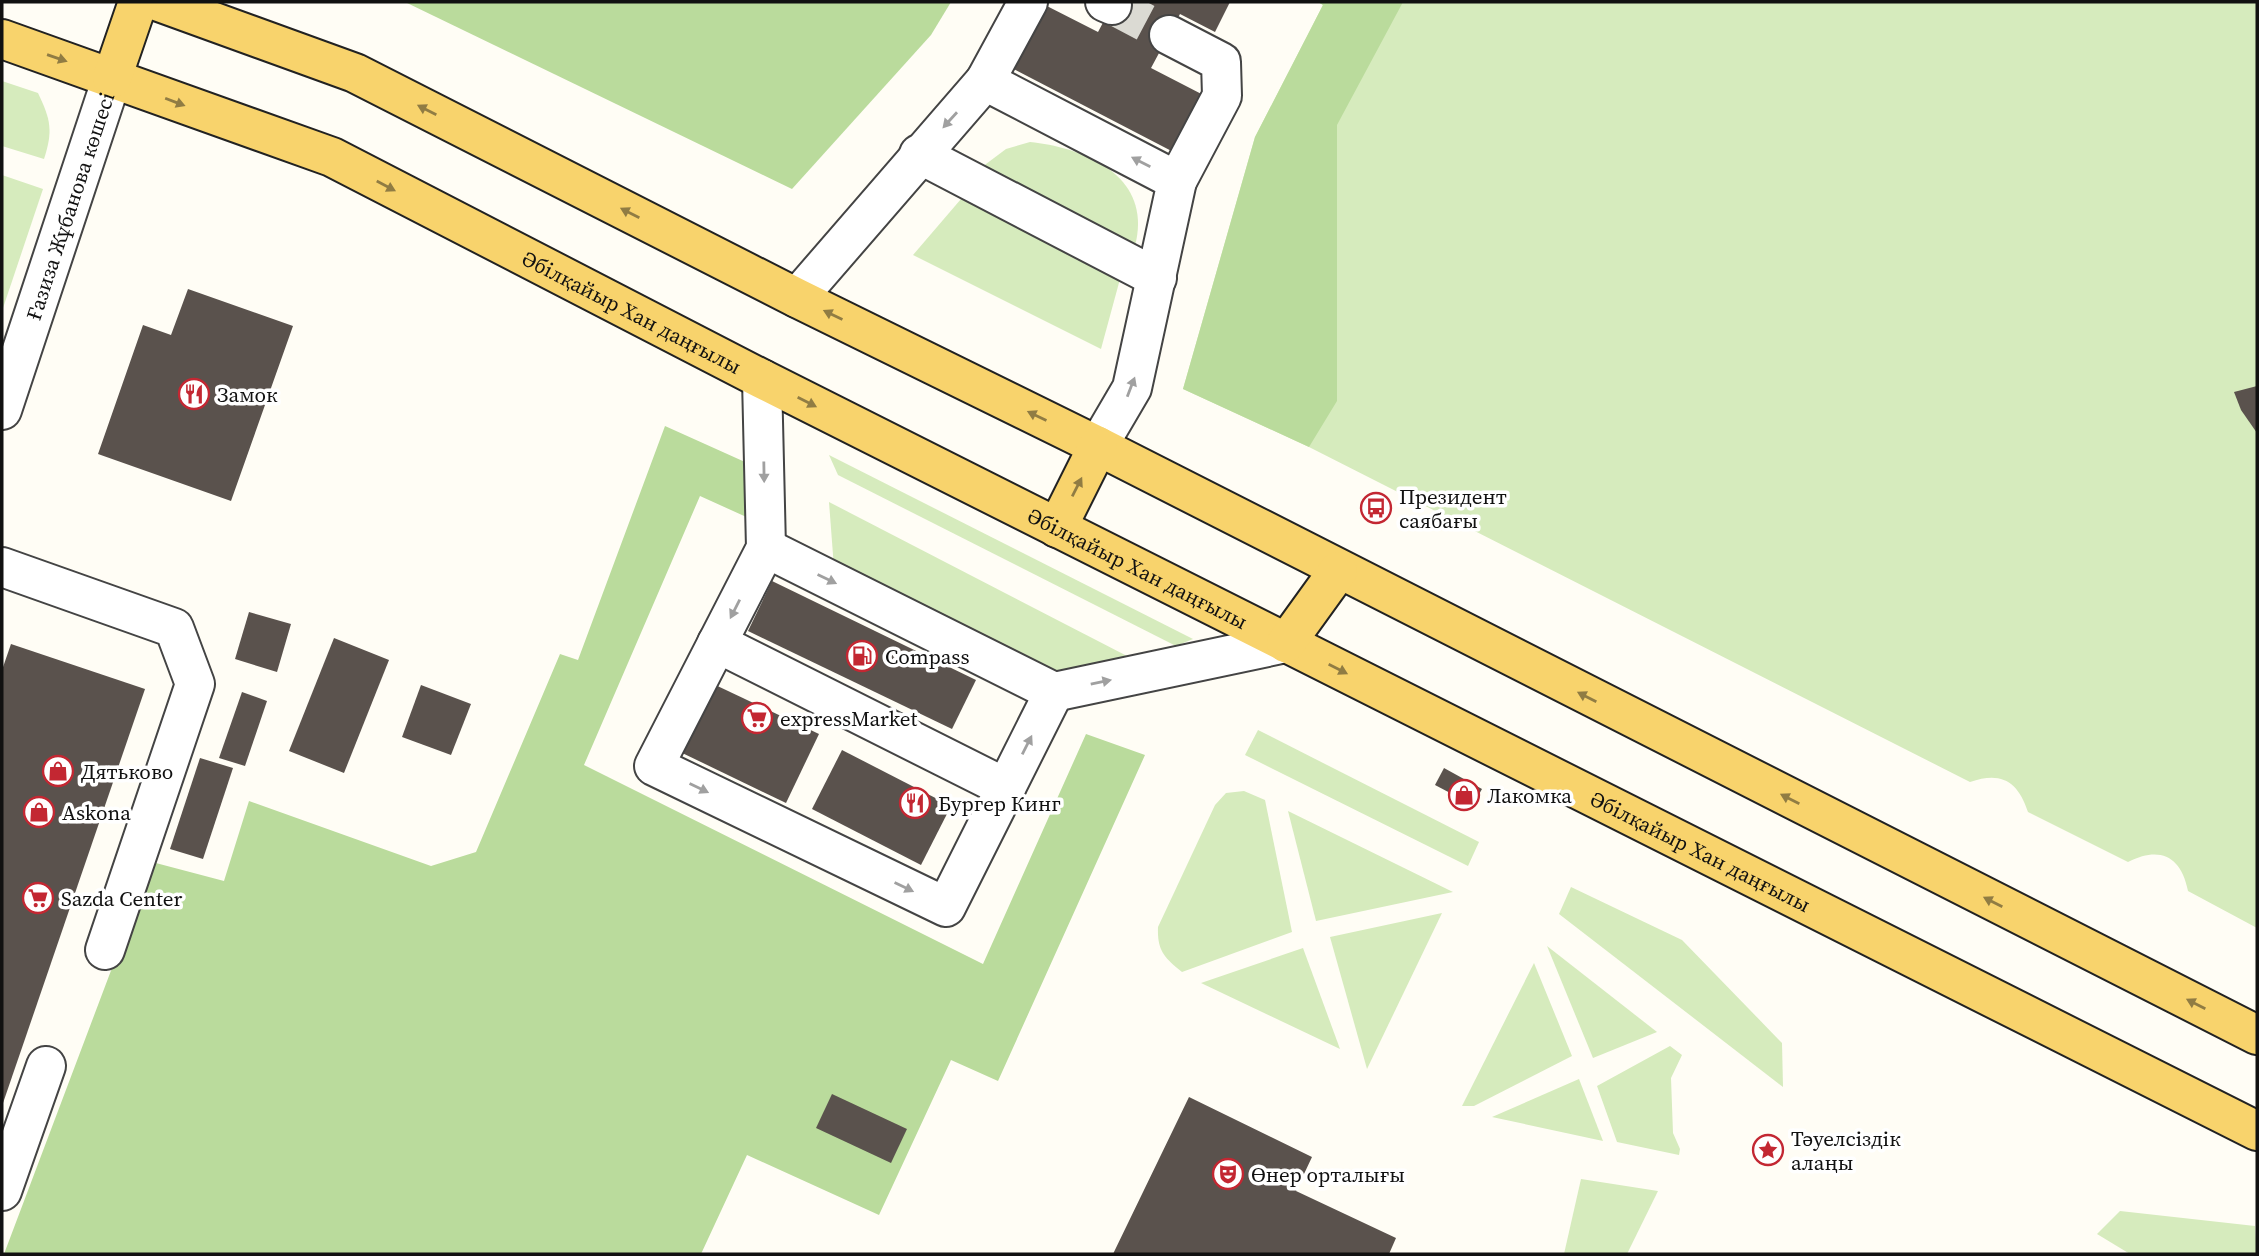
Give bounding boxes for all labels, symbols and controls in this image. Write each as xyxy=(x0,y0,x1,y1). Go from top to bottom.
one-way arrow xyxy=(46,53,67,64)
street label: Ғазиза Жұбанова көшесі xyxy=(18,88,121,324)
one-way arrow xyxy=(165,97,186,108)
one-way arrow xyxy=(417,104,437,115)
one-way arrow xyxy=(943,111,959,128)
one-way arrow xyxy=(1131,156,1151,168)
one-way arrow xyxy=(377,179,397,191)
one-way arrow xyxy=(619,207,639,219)
street label: Әбілқайыр Хан даңғылы xyxy=(517,243,747,380)
one-way arrow xyxy=(823,310,843,321)
one-way arrow xyxy=(1125,376,1136,397)
restaurant icon: Замок xyxy=(177,377,211,411)
place label: Замок xyxy=(217,380,278,409)
one-way arrow xyxy=(797,395,817,407)
one-way arrow xyxy=(1027,410,1047,422)
one-way arrow xyxy=(759,461,770,483)
one-way arrow xyxy=(1072,477,1083,497)
place label: Президент саябағы xyxy=(1399,482,1507,535)
bus stop icon: Президент саябағы xyxy=(1359,491,1393,525)
street label: Әбілқайыр Хан даңғылы xyxy=(1023,500,1253,636)
one-way arrow xyxy=(817,573,837,584)
one-way arrow xyxy=(729,599,740,619)
fuel station icon: Compass xyxy=(845,639,879,673)
place label: Compass xyxy=(885,642,970,671)
one-way arrow xyxy=(1328,664,1348,675)
one-way arrow xyxy=(1090,676,1112,687)
one-way arrow xyxy=(1577,691,1597,702)
supermarket icon: expressMarket xyxy=(740,701,774,735)
place label: expressMarket xyxy=(780,704,918,733)
one-way arrow xyxy=(1021,735,1032,755)
shop icon: Дятьково xyxy=(41,754,75,788)
place label: Дятьково xyxy=(81,757,173,786)
shop icon: Лакомка xyxy=(1447,778,1481,812)
place label: Лакомка xyxy=(1487,781,1572,810)
one-way arrow xyxy=(689,783,709,794)
street label: Әбілқайыр Хан даңғылы xyxy=(1586,784,1816,919)
restaurant icon: Бургер Кинг xyxy=(898,786,932,820)
place label: Бургер Кинг xyxy=(938,789,1061,818)
one-way arrow xyxy=(1780,794,1800,805)
shop icon: Askona xyxy=(22,795,56,829)
place label: Askona xyxy=(62,798,131,827)
supermarket icon: Sazda Center xyxy=(21,881,55,915)
one-way arrow xyxy=(894,882,914,893)
place label: Sazda Center xyxy=(61,884,182,913)
one-way arrow xyxy=(1983,896,2003,907)
one-way arrow xyxy=(2186,999,2206,1010)
place label: Тәуелсіздік алаңы xyxy=(1791,1124,1901,1177)
place icon: Тәуелсіздік алаңы xyxy=(1751,1133,1785,1167)
theatre icon: Өнер орталығы xyxy=(1211,1157,1245,1191)
place label: Өнер орталығы xyxy=(1251,1160,1405,1189)

